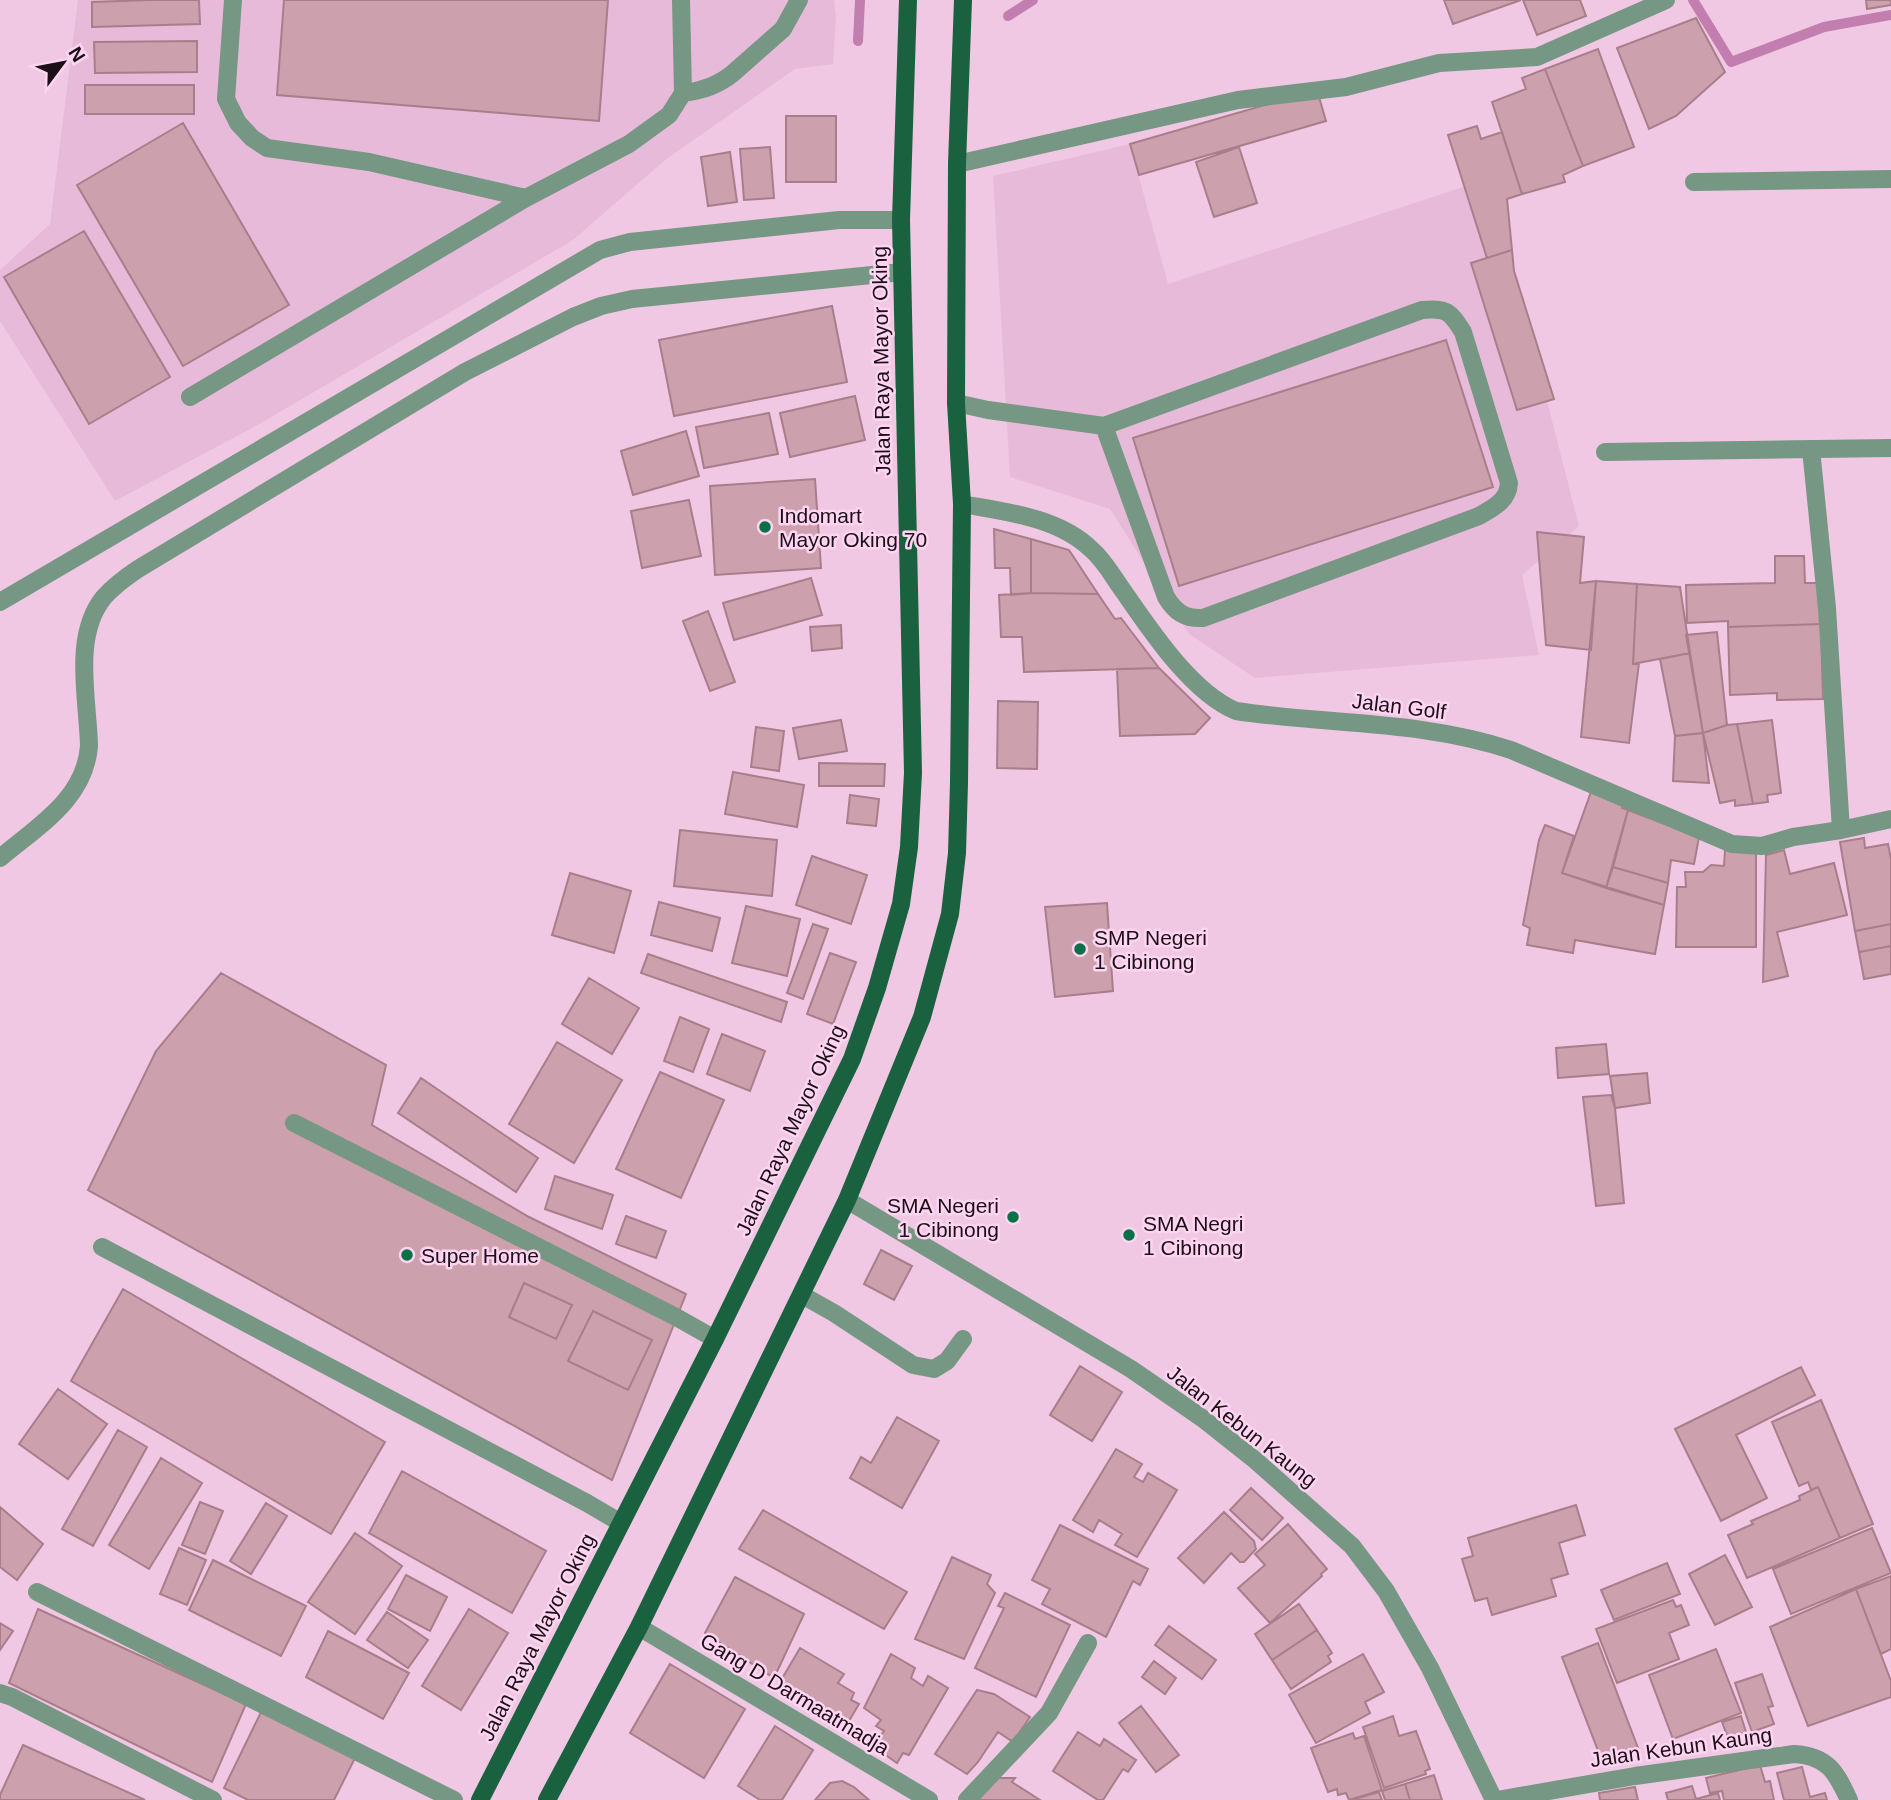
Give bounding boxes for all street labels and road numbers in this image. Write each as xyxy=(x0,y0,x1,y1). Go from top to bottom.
street label: Jalan Raya Mayor Oking xyxy=(867,246,895,476)
street label: Jalan Golf xyxy=(1351,689,1447,723)
street label: Jalan Raya Mayor Oking xyxy=(731,1021,849,1239)
street label: Jalan Kebun Kaung xyxy=(1163,1361,1321,1491)
street label: Jalan Raya Mayor Oking xyxy=(475,1529,599,1745)
street label: Gang D Darmaatmadja xyxy=(697,1629,894,1760)
street label: Jalan Kebun Kaung xyxy=(1589,1723,1773,1771)

